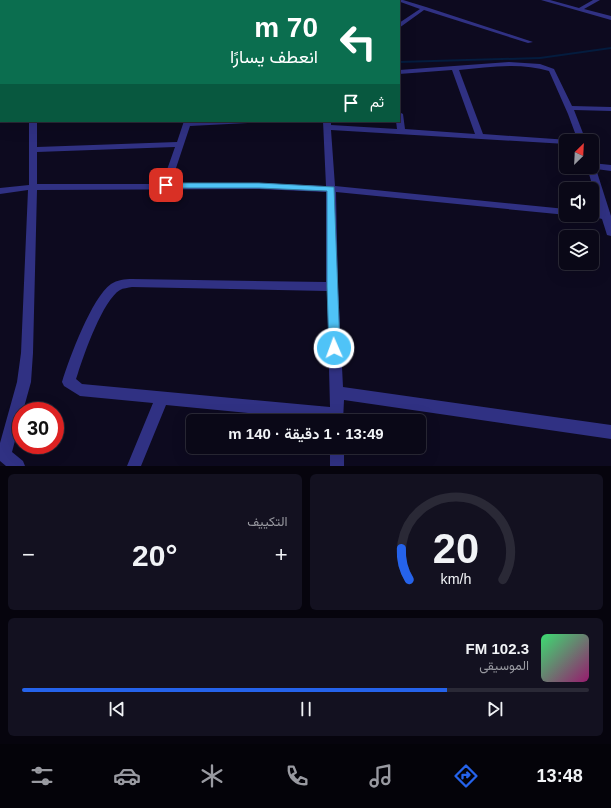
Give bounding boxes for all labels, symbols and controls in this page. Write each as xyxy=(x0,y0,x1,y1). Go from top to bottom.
text: 70 m xyxy=(254,12,318,43)
icon: left xyxy=(332,16,384,68)
text: انعطف يسارًا xyxy=(230,47,318,67)
icon: arrive xyxy=(340,92,362,114)
text: ثم xyxy=(370,93,384,110)
north arrow xyxy=(559,134,599,174)
map controls xyxy=(559,134,599,270)
pin xyxy=(149,168,183,202)
icon: arrive xyxy=(155,174,177,196)
button: sound xyxy=(559,182,599,222)
button: layers xyxy=(559,230,599,270)
position arrow xyxy=(313,327,355,369)
speed limit sign: 30 xyxy=(12,402,64,454)
text: 13:49 · 1 دقيقة · 140 m xyxy=(228,425,384,442)
text: التكييف xyxy=(247,514,288,529)
text: 20 xyxy=(433,525,479,572)
text: 20° xyxy=(132,539,177,572)
text: − xyxy=(22,542,35,567)
text: + xyxy=(275,542,288,567)
text: km/h xyxy=(441,571,472,587)
text: 102.3 FM xyxy=(466,640,529,657)
text: الموسيقى xyxy=(479,658,529,673)
icon: previous xyxy=(106,698,128,720)
icon: pause xyxy=(295,698,317,720)
icon: next xyxy=(484,698,506,720)
icon: filters xyxy=(28,762,56,790)
icon: car xyxy=(113,762,141,790)
icon: climate xyxy=(198,762,226,790)
icon: phone xyxy=(283,762,311,790)
icon: music xyxy=(367,762,395,790)
icon: directions xyxy=(452,762,480,790)
text: 13:48 xyxy=(537,766,583,786)

